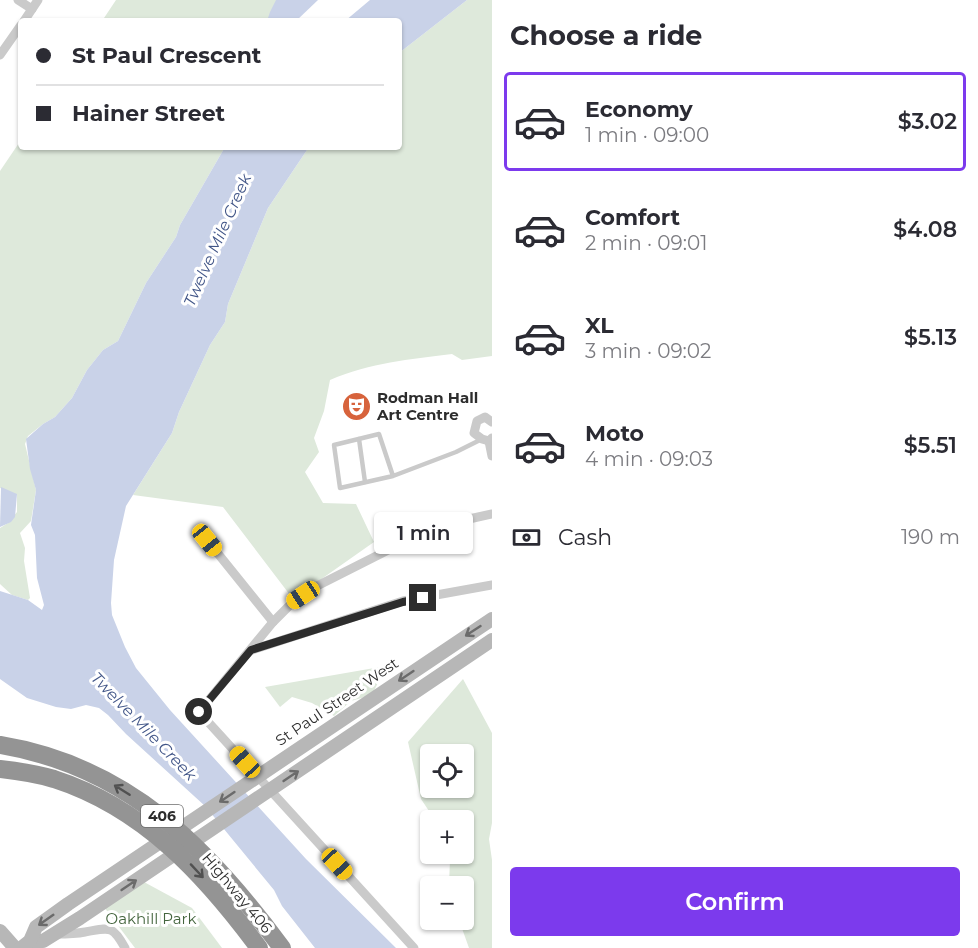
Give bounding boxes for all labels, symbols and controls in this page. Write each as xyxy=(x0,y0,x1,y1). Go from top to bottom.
text: Choose a ride xyxy=(510,19,702,52)
text: St Paul Crescent xyxy=(72,42,261,69)
icon: car xyxy=(513,95,567,149)
text: Economy xyxy=(585,96,693,123)
text: Hainer Street xyxy=(72,100,225,127)
text: $3.02 xyxy=(898,108,957,135)
text: 1 min · 09:00 xyxy=(585,123,709,147)
water label: Twelve Mile Creek xyxy=(180,170,256,309)
icon: car xyxy=(513,203,567,257)
text: Comfort xyxy=(585,204,680,231)
text: $4.08 xyxy=(893,216,957,243)
text: 2 min · 09:01 xyxy=(585,231,707,255)
icon: car xyxy=(513,311,567,365)
text: XL xyxy=(585,312,614,339)
text: $5.13 xyxy=(904,324,957,351)
text: 3 min · 09:02 xyxy=(585,339,711,363)
place label: Rodman Hall Art Centre xyxy=(376,388,478,424)
theatre icon: Rodman Hall Art Centre xyxy=(340,391,372,423)
icon: car xyxy=(513,419,567,473)
text: Moto xyxy=(585,420,644,447)
text: $5.51 xyxy=(904,432,957,459)
text: 4 min · 09:03 xyxy=(585,447,713,471)
callout: 1 min xyxy=(374,511,472,553)
car xyxy=(189,520,225,560)
text: 1 min xyxy=(397,521,450,545)
icon: cash xyxy=(510,521,543,554)
text: Cash xyxy=(558,524,612,551)
text: 190 m xyxy=(901,525,960,549)
car xyxy=(283,578,323,612)
route end xyxy=(409,584,436,611)
one-way arrow xyxy=(465,626,482,638)
street label: St Paul Street West xyxy=(272,653,402,750)
water label: Twelve Mile Creek xyxy=(87,668,201,785)
one-way arrow xyxy=(398,670,414,682)
route start xyxy=(185,698,212,725)
car xyxy=(226,743,264,781)
map controls xyxy=(420,744,474,930)
button: locate xyxy=(420,744,474,798)
one-way arrow xyxy=(282,770,299,782)
one-way arrow xyxy=(114,783,131,796)
one-way arrow xyxy=(219,791,235,803)
road number: 406 xyxy=(141,805,183,827)
button: + xyxy=(420,810,474,864)
car xyxy=(318,845,356,883)
street label: Highway 406 xyxy=(198,849,276,937)
one-way arrow xyxy=(189,864,204,879)
button: Confirm xyxy=(510,867,960,936)
button: − xyxy=(420,876,474,930)
one-way arrow xyxy=(120,879,137,891)
park label: Oakhill Park xyxy=(106,909,196,928)
one-way arrow xyxy=(38,914,54,926)

